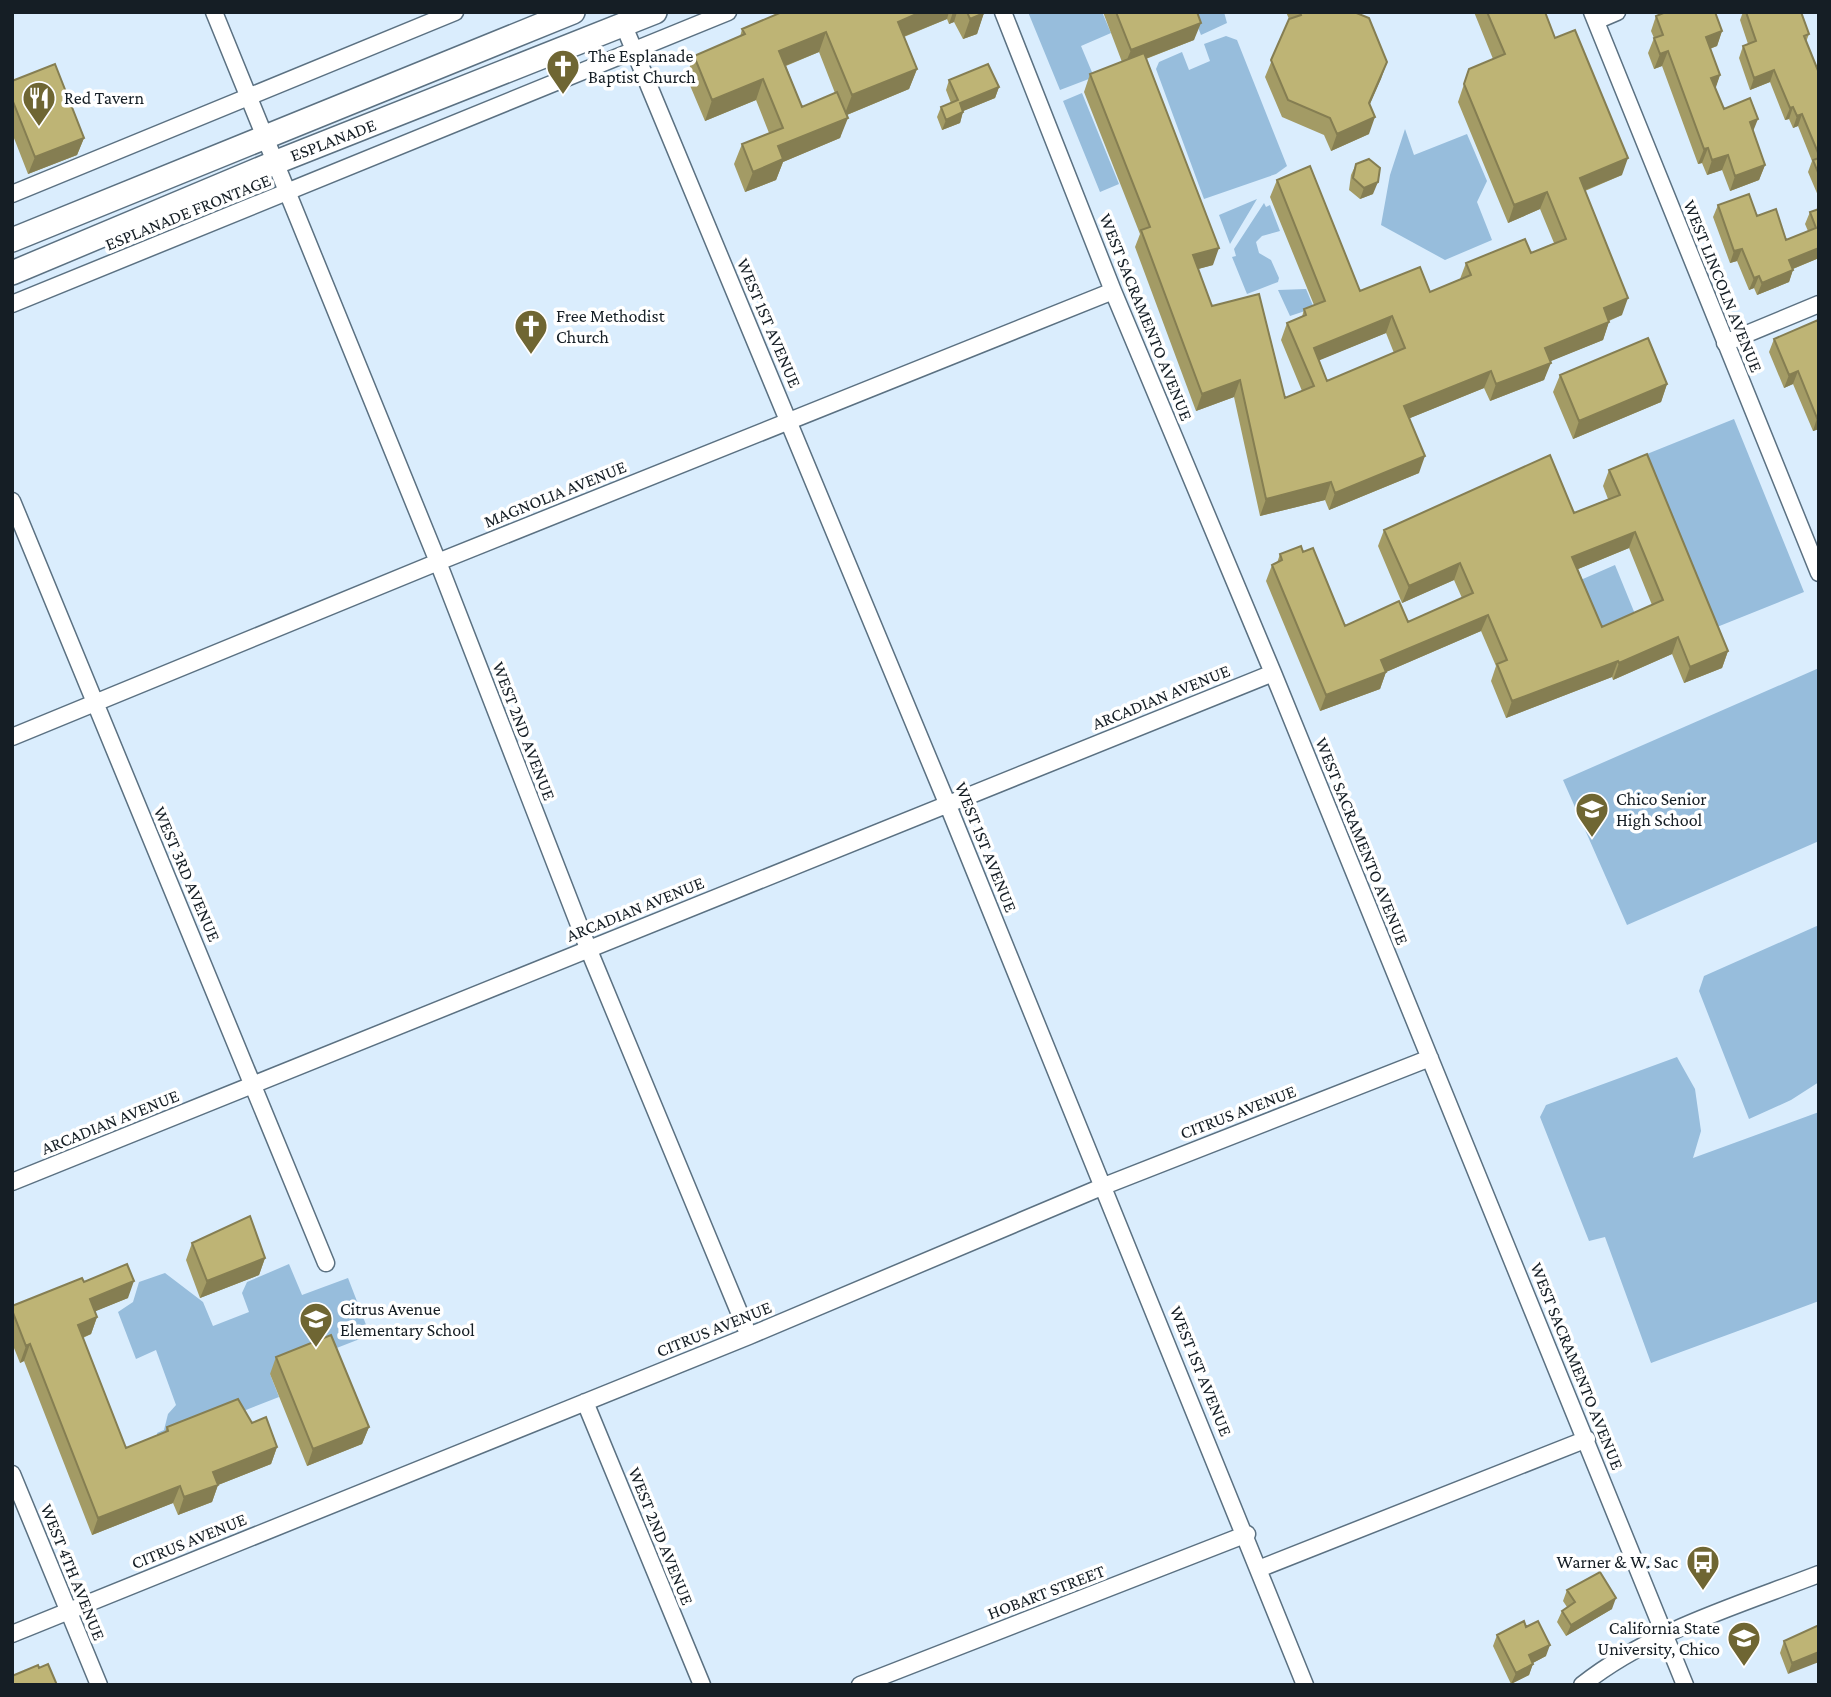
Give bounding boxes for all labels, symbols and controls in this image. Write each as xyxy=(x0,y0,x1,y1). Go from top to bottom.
place label: The Esplanade Baptist Church xyxy=(588,46,696,87)
church icon: The Esplanade Baptist Church xyxy=(544,47,582,96)
restaurant icon: Red Tavern xyxy=(20,79,58,128)
place label: Red Tavern xyxy=(64,88,144,108)
street label: ESPLANADE xyxy=(287,114,379,165)
street label: ESPLANADE FRONTAGE xyxy=(102,170,274,254)
street label: WEST LINCOLN AVENUE xyxy=(1679,197,1767,375)
street label: WEST SACRAMENTO AVENUE xyxy=(1095,211,1197,424)
street label: WEST 1ST AVENUE xyxy=(733,255,805,391)
place label: Free Methodist Church xyxy=(556,306,666,347)
church icon: Free Methodist Church xyxy=(512,307,550,356)
street label: MAGNOLIA AVENUE xyxy=(481,456,629,532)
street label: WEST 2ND AVENUE xyxy=(488,659,560,803)
street label: ARCADIAN AVENUE xyxy=(1089,660,1233,734)
street label: WEST SACRAMENTO AVENUE xyxy=(1311,735,1413,948)
street label: WEST 1ST AVENUE xyxy=(951,779,1021,915)
place label: Chico Senior High School xyxy=(1616,789,1707,830)
school or university icon: Chico Senior High School xyxy=(1573,790,1611,839)
street label: WEST 3RD AVENUE xyxy=(149,803,225,945)
street label: ARCADIAN AVENUE xyxy=(563,872,707,946)
street label: CITRUS AVENUE xyxy=(1177,1081,1299,1143)
street label: ARCADIAN AVENUE xyxy=(38,1085,182,1159)
street label: WEST SACRAMENTO AVENUE xyxy=(1526,1260,1628,1473)
street label: CITRUS AVENUE xyxy=(654,1297,775,1361)
place label: Citrus Avenue Elementary School xyxy=(340,1299,475,1340)
school or university icon: Citrus Avenue Elementary School xyxy=(297,1300,335,1349)
street label: WEST 1ST AVENUE xyxy=(1166,1303,1236,1439)
street label: WEST 2ND AVENUE xyxy=(624,1464,698,1608)
street label: WEST 4TH AVENUE xyxy=(37,1501,110,1643)
street label: CITRUS AVENUE xyxy=(129,1509,250,1573)
bus stop icon: Warner & W. Sac xyxy=(1684,1543,1722,1592)
place label: Warner & W. Sac xyxy=(1557,1552,1679,1572)
street label: HOBART STREET xyxy=(985,1560,1108,1624)
place label: California State University, Chico xyxy=(1598,1618,1720,1659)
school or university icon: California State University, Chico xyxy=(1725,1619,1763,1668)

